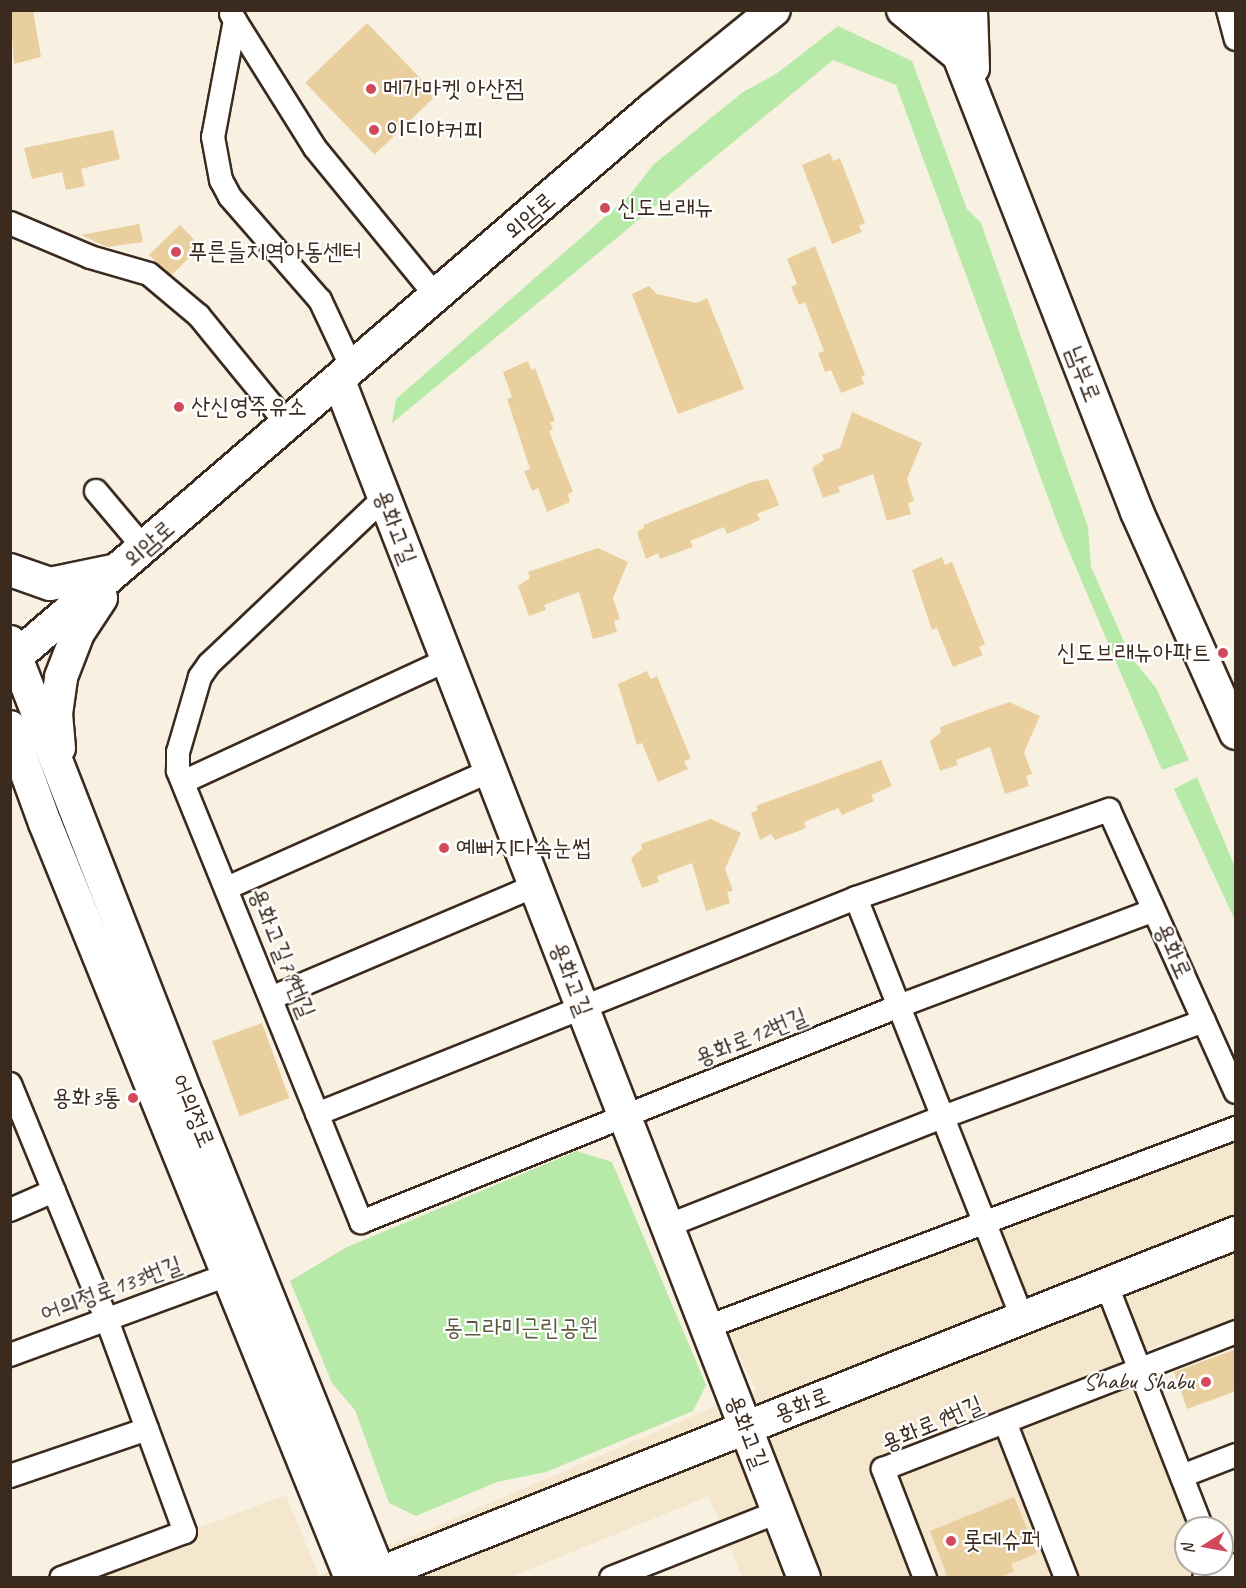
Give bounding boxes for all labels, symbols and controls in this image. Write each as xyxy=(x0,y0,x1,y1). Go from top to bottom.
place label: 메가마켓 아산점 xyxy=(383,75,524,103)
marker: 메가마켓 아산점 xyxy=(364,82,378,96)
place label: 이디야커피 xyxy=(386,116,483,144)
marker: 이디야커피 xyxy=(367,123,381,137)
street label: 외암로 xyxy=(499,186,561,246)
place label: 신도브래뉴 xyxy=(617,194,714,222)
marker: 신도브래뉴 xyxy=(598,201,612,215)
place label: 푸른들지역아동센터 xyxy=(188,238,362,266)
marker: 푸른들지역아동센터 xyxy=(169,245,183,259)
street label: 남부로 xyxy=(1059,342,1107,406)
place label: 산신영주유소 xyxy=(191,393,307,421)
marker: 산신영주유소 xyxy=(172,400,186,414)
street label: 용화고길 xyxy=(368,486,422,568)
street label: 외암로 xyxy=(118,514,180,574)
place label: 신도브래뉴아파트 xyxy=(1056,639,1211,667)
marker: 신도브래뉴아파트 xyxy=(1216,646,1230,660)
place label: 예뻐지다속눈썹 xyxy=(456,834,591,862)
marker: 예뻐지다속눈썹 xyxy=(437,841,451,855)
street label: 용화고길79번길 xyxy=(243,884,321,1022)
street label: 용화로 xyxy=(1148,919,1198,983)
street label: 용화고길 xyxy=(544,938,598,1020)
street label: 용화로12번길 xyxy=(691,1002,811,1072)
street label: 어의정로 xyxy=(165,1070,221,1152)
place label: 용화3통 xyxy=(52,1084,121,1112)
marker: 용화3통 xyxy=(126,1091,140,1105)
street label: 어의정로133번길 xyxy=(36,1250,186,1328)
park label: 동그라미근린공원 xyxy=(444,1314,598,1342)
place label: Shabu Shabu xyxy=(1082,1368,1194,1396)
marker: Shabu Shabu xyxy=(1199,1375,1213,1389)
street label: 용화로 xyxy=(770,1381,834,1429)
street label: 용화로9번길 xyxy=(877,1390,987,1458)
street label: 용화고길 xyxy=(720,1391,774,1473)
north arrow xyxy=(1174,1516,1234,1576)
place label: 롯데슈퍼 xyxy=(963,1527,1040,1555)
marker: 롯데슈퍼 xyxy=(944,1534,958,1548)
text: N xyxy=(1178,1542,1199,1556)

